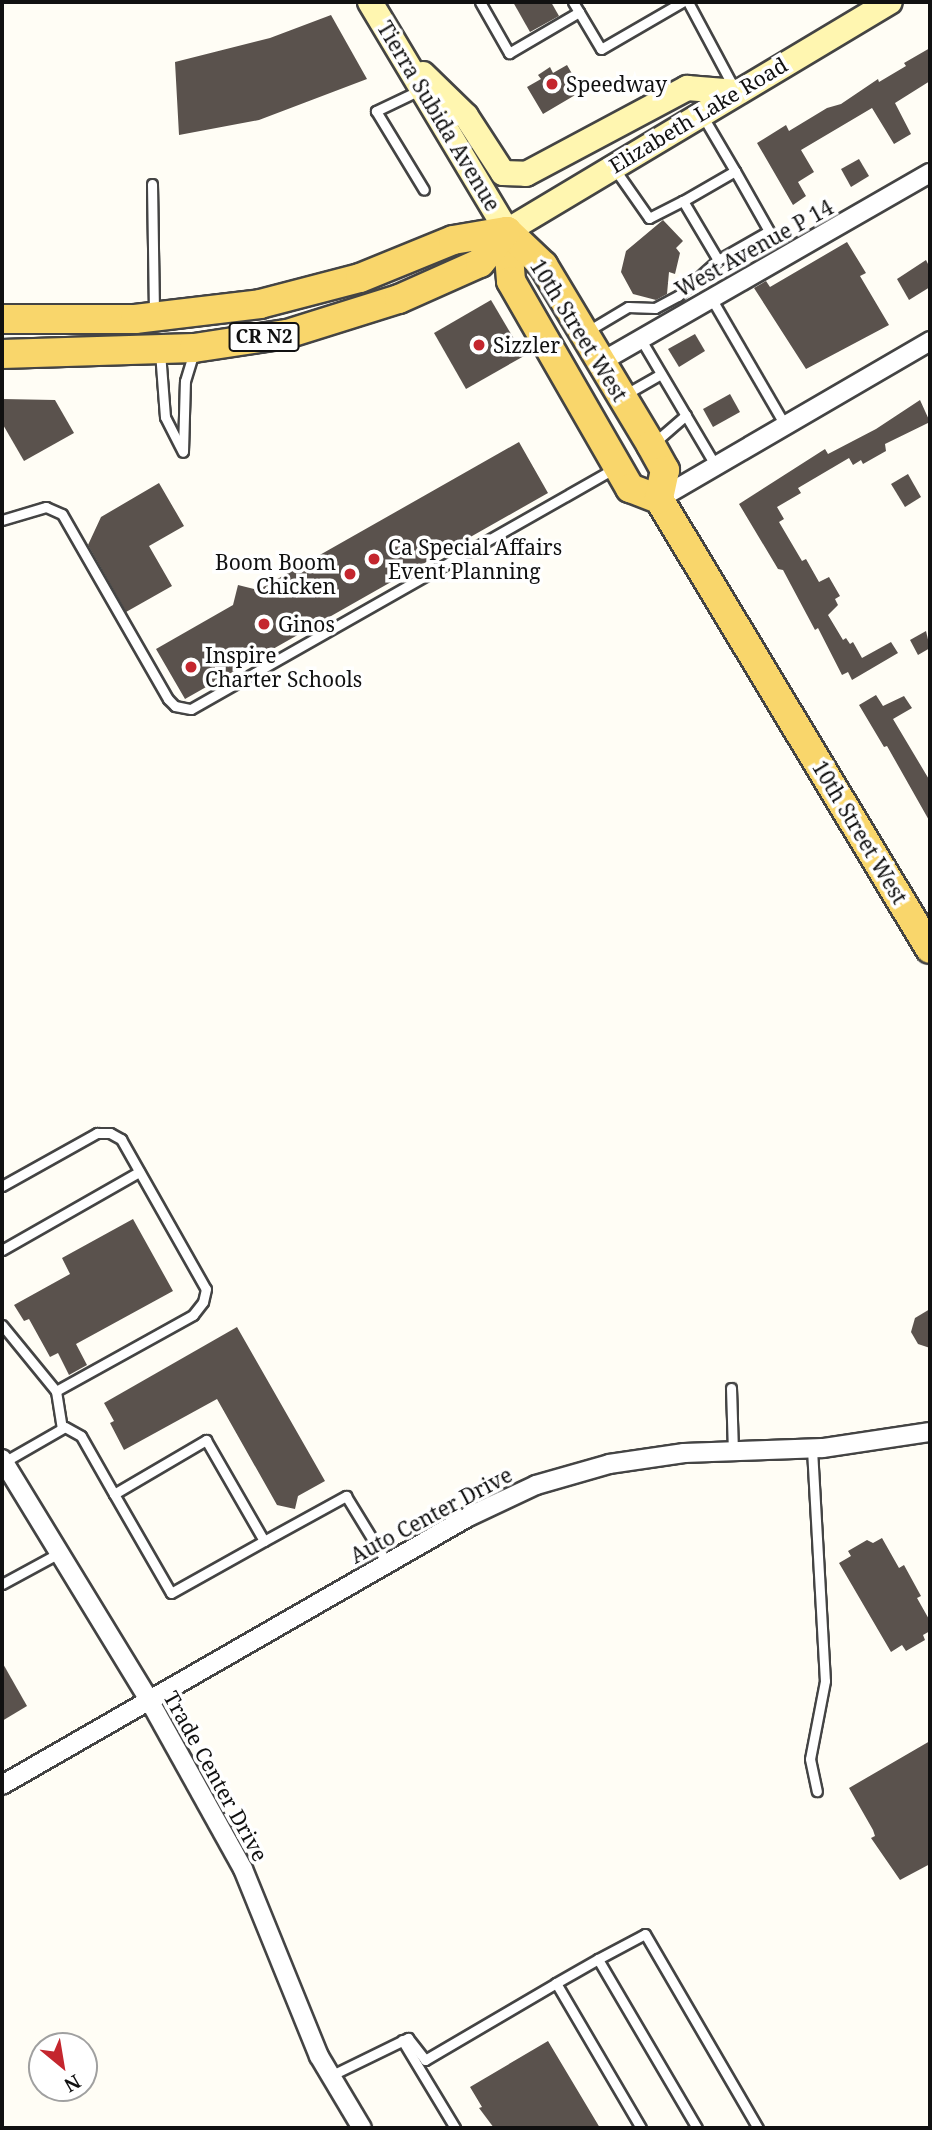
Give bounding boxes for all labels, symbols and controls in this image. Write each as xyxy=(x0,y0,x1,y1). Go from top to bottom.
street label: Tierra Subida Avenue xyxy=(372,16,506,216)
street label: Elizabeth Lake Road xyxy=(604,52,792,178)
place label: Speedway xyxy=(566,71,667,97)
marker: Speedway xyxy=(544,76,560,92)
street label: West Avenue P 14 xyxy=(671,194,837,302)
street label: 10th Street West xyxy=(525,254,633,406)
road number: CR N2 xyxy=(227,322,301,352)
place label: Sizzler xyxy=(493,332,560,358)
marker: Sizzler xyxy=(471,337,487,353)
place label: Ca Special Affairs Event Planning xyxy=(388,534,562,584)
place label: Boom Boom Chicken xyxy=(215,549,336,599)
marker: Ca Special Affairs Event Planning xyxy=(366,551,382,567)
marker: Boom Boom Chicken xyxy=(342,566,358,582)
place label: Ginos xyxy=(278,611,335,637)
marker: Ginos xyxy=(256,616,272,632)
place label: Inspire Charter Schools xyxy=(205,642,362,692)
marker: Inspire Charter Schools xyxy=(183,659,199,675)
street label: 10th Street West xyxy=(807,756,913,908)
street label: Auto Center Drive xyxy=(346,1462,516,1568)
street label: Trade Center Drive xyxy=(159,1687,273,1865)
north arrow xyxy=(28,2032,98,2102)
text: N xyxy=(60,2068,85,2098)

